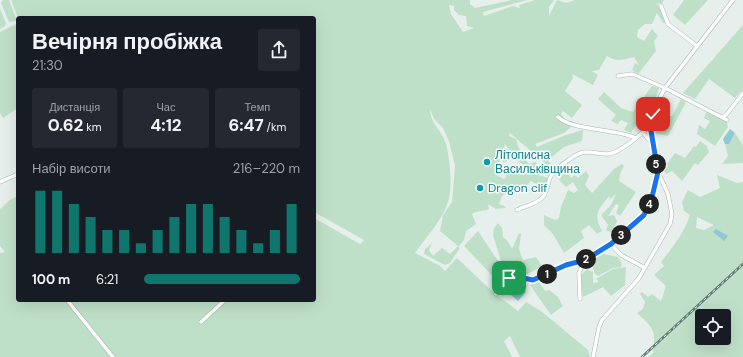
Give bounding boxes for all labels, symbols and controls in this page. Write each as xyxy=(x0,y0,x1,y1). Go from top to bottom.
text: Вечірня пробіжка xyxy=(32,27,222,56)
button: share xyxy=(258,29,300,71)
text: 21:30 xyxy=(32,57,63,74)
pin xyxy=(636,97,670,131)
text: Дистанція xyxy=(49,100,100,114)
text: Час xyxy=(157,100,175,114)
text: Темп xyxy=(244,100,270,114)
icon: check xyxy=(642,103,664,125)
text: 0.62 xyxy=(48,114,83,136)
text: 4:12 xyxy=(150,114,182,136)
text: 6:47 xyxy=(228,114,264,136)
text: km xyxy=(83,120,102,134)
text: /km xyxy=(264,120,286,134)
place label: Літописна Васильківщина xyxy=(495,147,580,177)
pin: 5 xyxy=(646,154,666,174)
marker: Літописна Васильківщина xyxy=(482,157,492,167)
text: 5 xyxy=(653,157,659,171)
text: Набір висоти xyxy=(32,160,111,177)
text: 216–220 m xyxy=(233,160,300,177)
place label: Dragon clif xyxy=(488,180,547,196)
marker: Dragon clif xyxy=(475,183,485,193)
pin: 4 xyxy=(639,194,659,214)
text: 4 xyxy=(645,197,653,211)
pin: 3 xyxy=(611,225,631,245)
text: 3 xyxy=(618,228,624,242)
pin: 2 xyxy=(576,249,596,269)
text: 2 xyxy=(583,252,589,266)
pin xyxy=(492,261,526,295)
pin: 1 xyxy=(537,264,557,284)
icon: arrive xyxy=(498,267,520,289)
text: 1 xyxy=(545,267,549,281)
text: 100 m xyxy=(32,271,70,288)
text: 6:21 xyxy=(96,271,118,288)
map controls xyxy=(695,309,731,345)
button: locate xyxy=(695,309,731,345)

